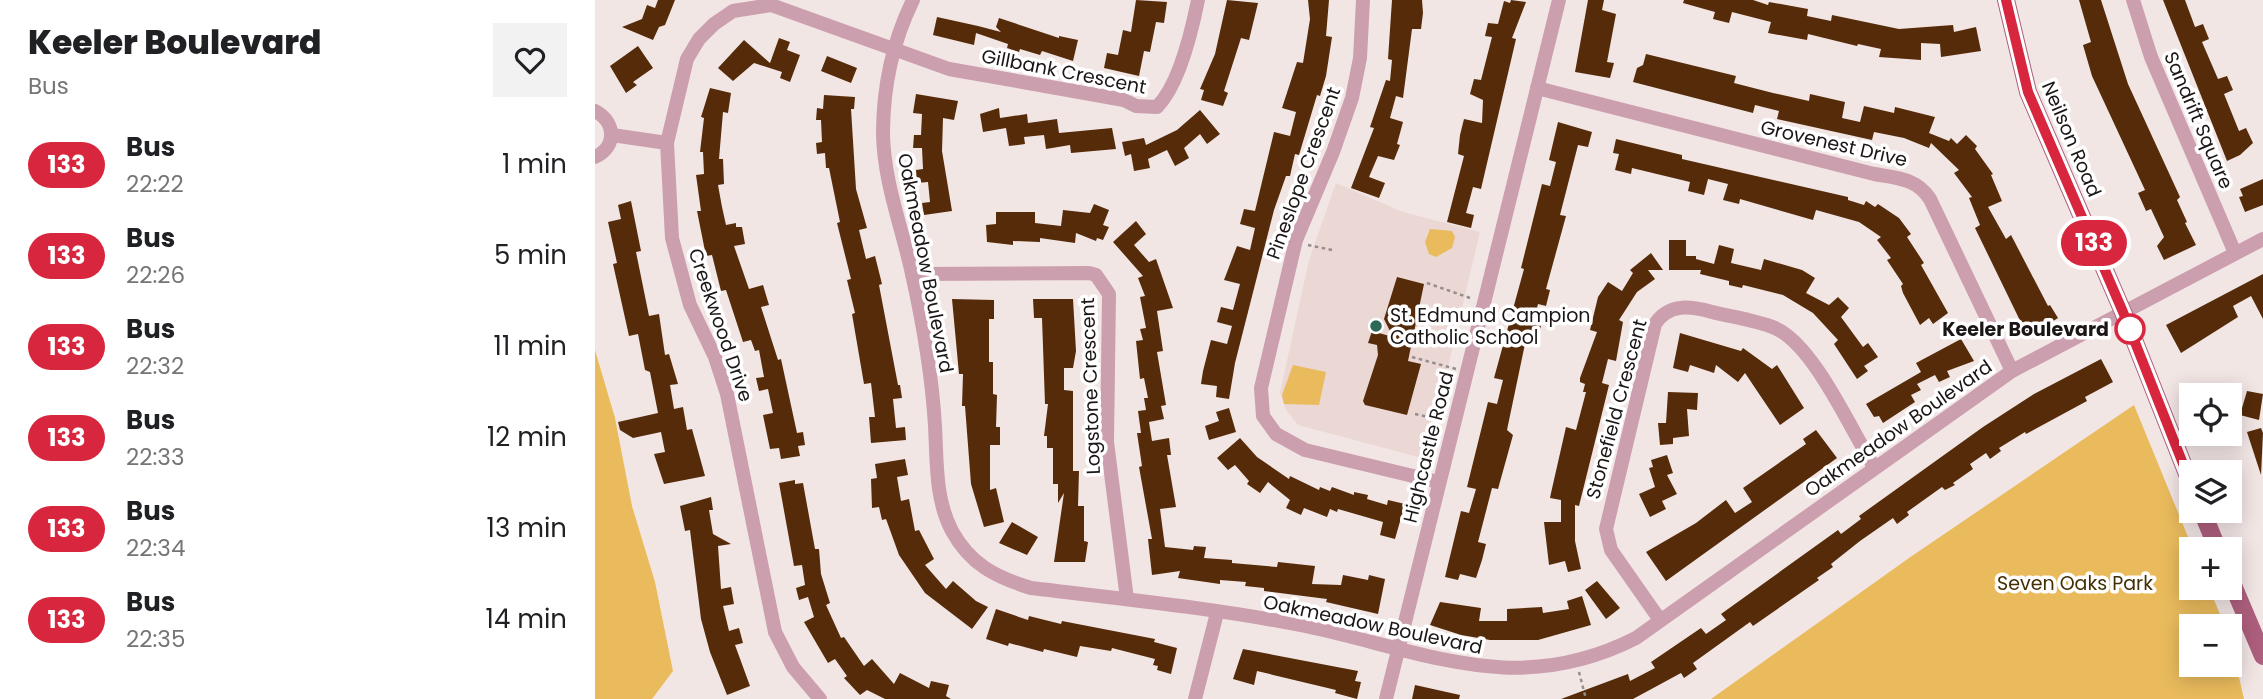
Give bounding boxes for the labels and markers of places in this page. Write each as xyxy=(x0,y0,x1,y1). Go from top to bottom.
place label: St. Edmund Campion Catholic School xyxy=(1390,302,1590,351)
marker: Keeler Boulevard xyxy=(2115,314,2145,344)
place label: Keeler Boulevard xyxy=(1942,316,2109,343)
marker: St. Edmund Campion Catholic School xyxy=(1368,318,1384,334)

